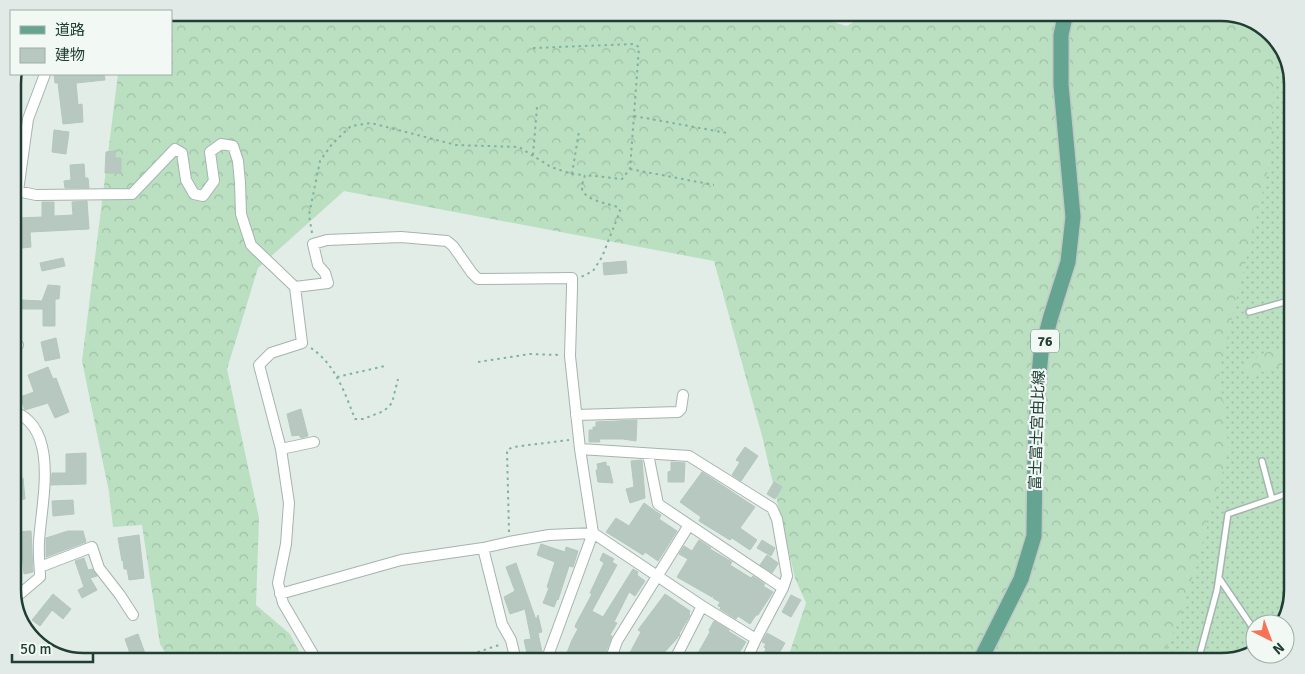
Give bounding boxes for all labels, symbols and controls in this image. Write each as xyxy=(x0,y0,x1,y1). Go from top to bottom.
legend xyxy=(10,10,172,75)
text: 道路 xyxy=(55,21,85,39)
text: 建物 xyxy=(55,46,85,64)
road number: 76 xyxy=(1031,330,1059,352)
street label: 富士富士宮由比線 xyxy=(1026,370,1048,490)
north arrow xyxy=(1245,614,1295,664)
scale bar xyxy=(12,632,94,664)
text: N xyxy=(1269,639,1288,658)
text: 50 m xyxy=(20,640,51,658)

